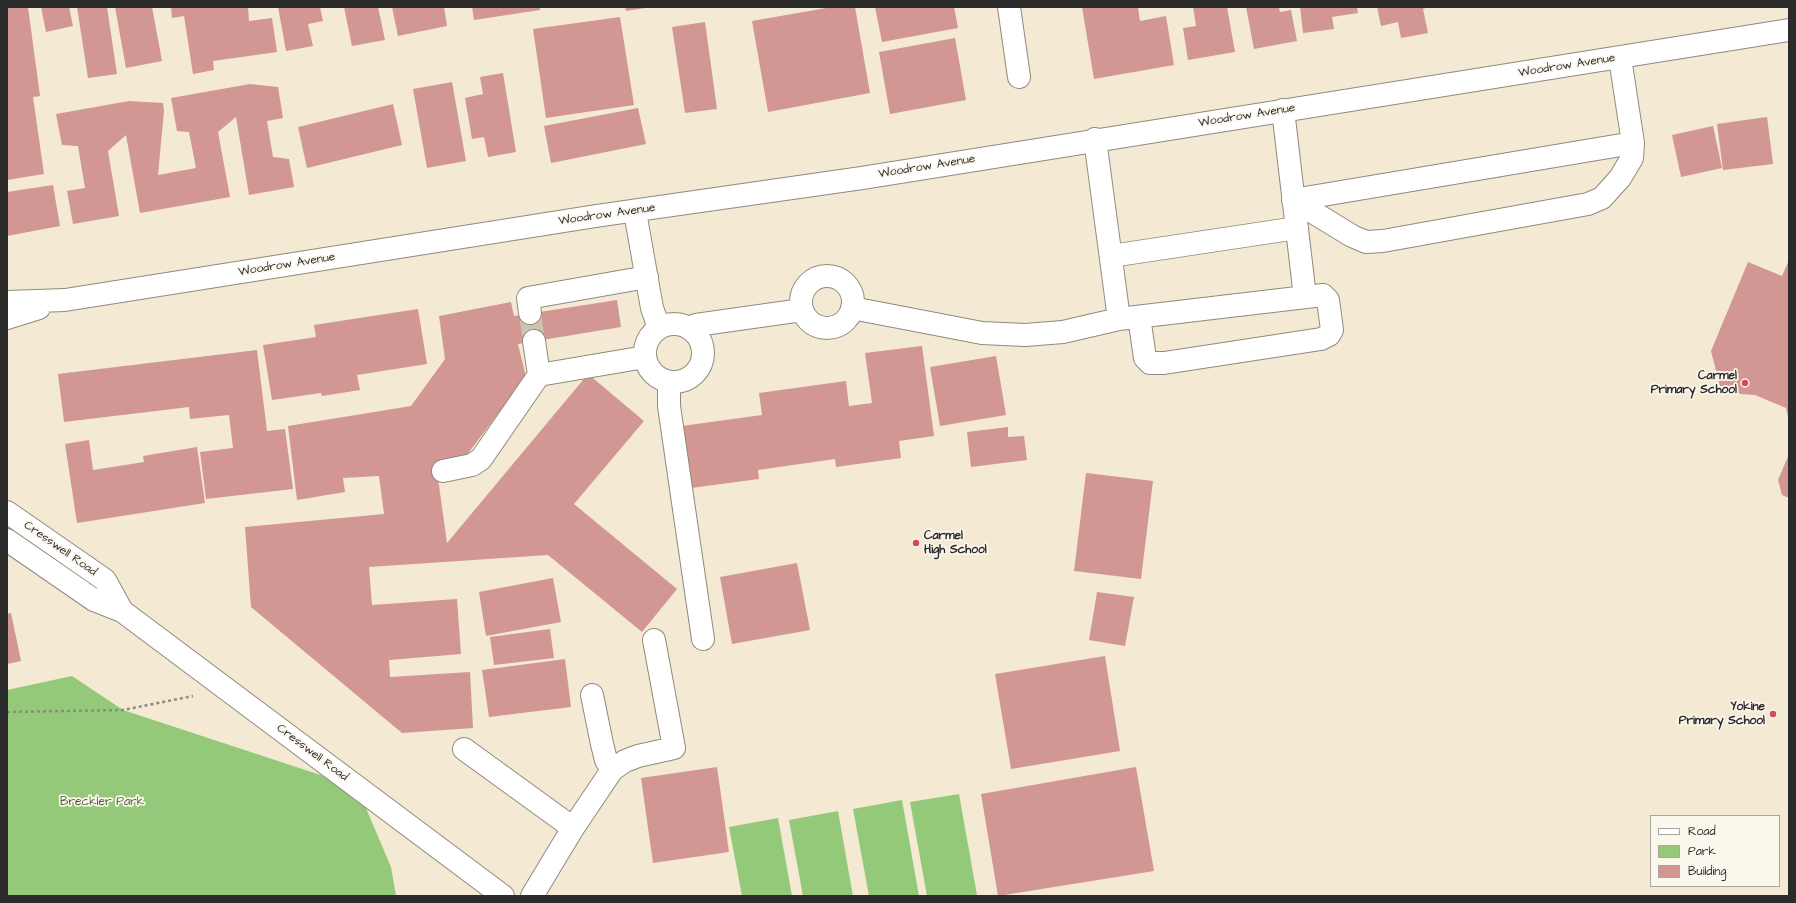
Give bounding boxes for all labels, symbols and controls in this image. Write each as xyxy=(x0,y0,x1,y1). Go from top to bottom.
street label: Woodrow Avenue xyxy=(1518,51,1616,81)
street label: Woodrow Avenue xyxy=(1198,101,1296,131)
street label: Woodrow Avenue xyxy=(878,152,976,182)
street label: Woodrow Avenue xyxy=(558,201,656,229)
street label: Woodrow Avenue xyxy=(238,250,336,280)
place label: Carmel Primary School xyxy=(1651,369,1737,397)
marker: Carmel Primary School xyxy=(1740,378,1750,388)
street label: Cresswell Road xyxy=(21,518,99,580)
place label: Carmel High School xyxy=(924,529,987,557)
marker: Carmel High School xyxy=(911,538,921,548)
place label: Yokine Primary School xyxy=(1679,700,1765,728)
marker: Yokine Primary School xyxy=(1768,709,1778,719)
street label: Cresswell Road xyxy=(273,721,351,785)
park label: Breckler Park xyxy=(60,795,144,809)
legend xyxy=(1650,815,1780,887)
text: Road xyxy=(1688,823,1716,840)
text: Park xyxy=(1688,843,1716,860)
text: Building xyxy=(1688,863,1726,880)

